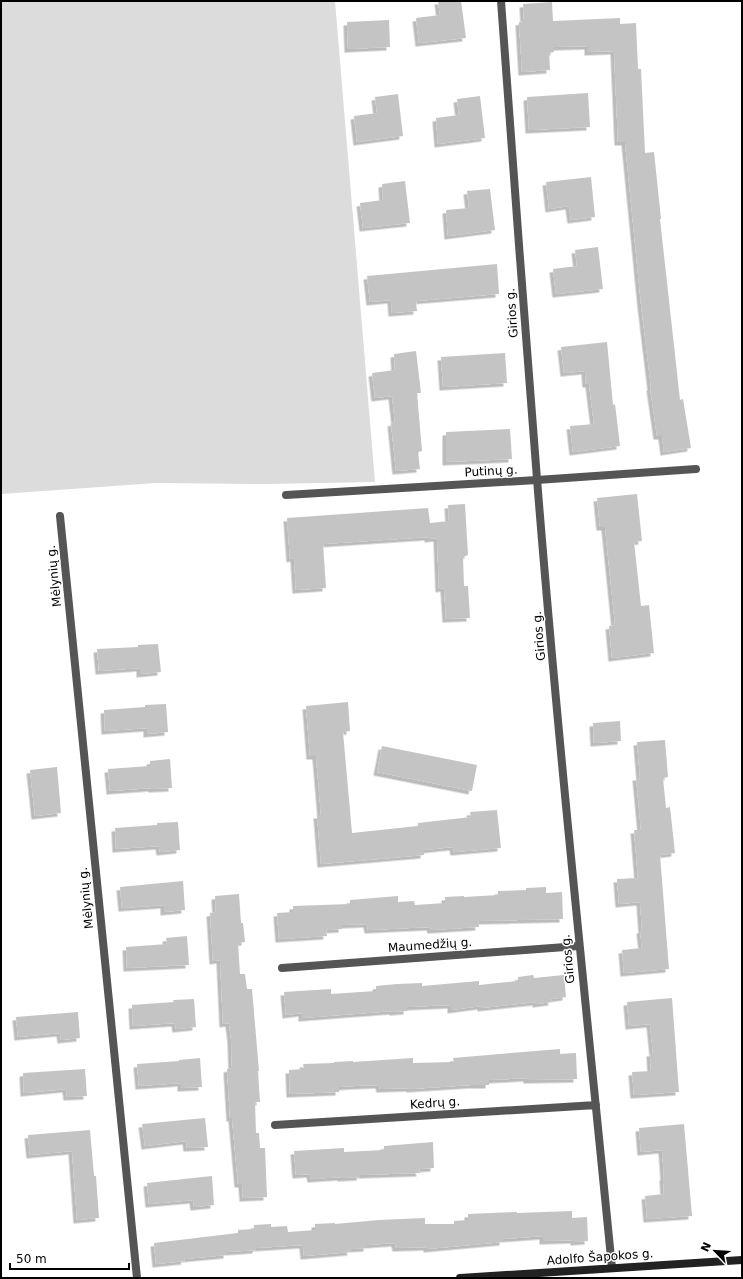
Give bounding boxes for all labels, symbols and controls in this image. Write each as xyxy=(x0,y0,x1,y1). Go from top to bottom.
street label: Girios g. xyxy=(503,288,521,338)
street label: Putinų g. xyxy=(464,463,518,479)
street label: Mėlynių g. xyxy=(44,544,64,608)
street label: Girios g. xyxy=(530,611,548,661)
street label: Mėlynių g. xyxy=(76,866,96,930)
street label: Girios g. xyxy=(558,934,578,984)
street label: Maumedžių g. xyxy=(387,935,473,955)
street label: Kedrų g. xyxy=(410,1094,460,1112)
north arrow xyxy=(695,1231,735,1271)
text: N xyxy=(699,1240,714,1254)
scale bar xyxy=(10,1245,129,1271)
street label: Adolfo Šapokos g. xyxy=(546,1245,654,1268)
text: 50 m xyxy=(16,1252,47,1266)

